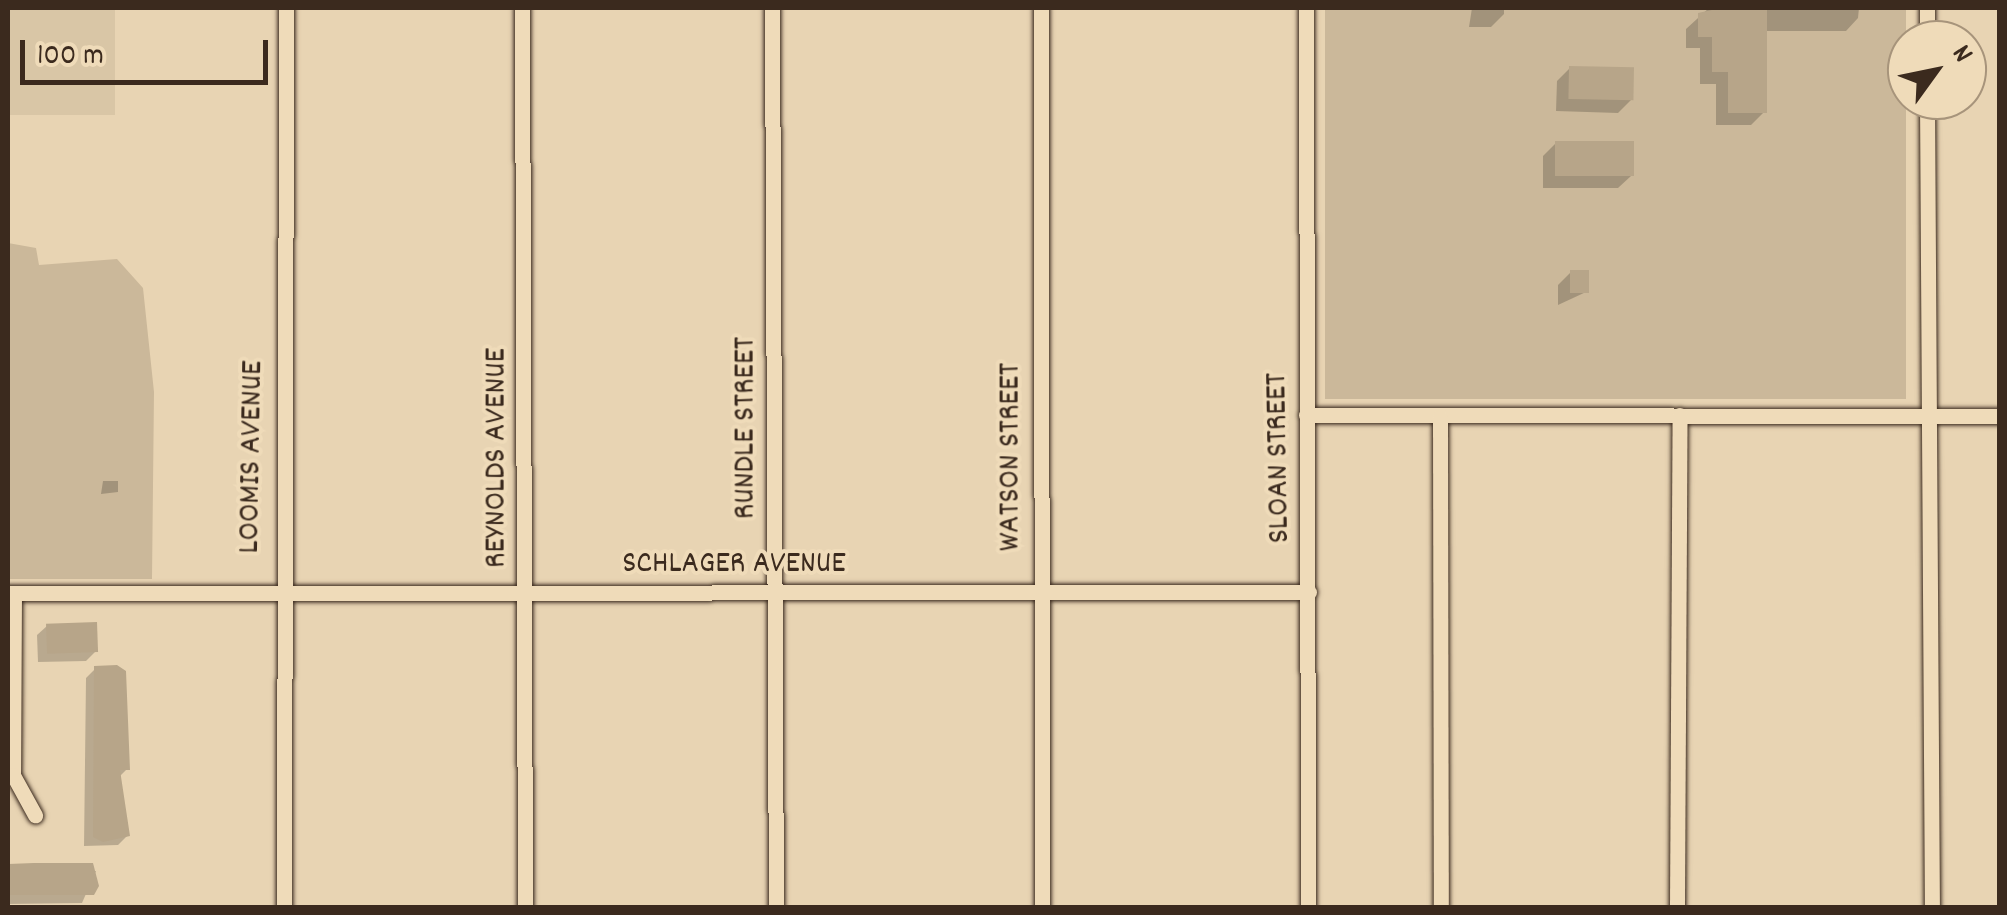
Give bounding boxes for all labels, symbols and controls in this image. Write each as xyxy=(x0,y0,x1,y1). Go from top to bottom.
scale bar xyxy=(25,20,272,82)
north arrow xyxy=(1887,20,1987,120)
text: 100 m xyxy=(37,36,104,79)
text: N xyxy=(1940,38,1981,71)
street label: RUNDLE STREET xyxy=(728,337,766,519)
street label: REYNOLDS AVENUE xyxy=(479,348,517,568)
street label: LOOMIS AVENUE xyxy=(232,360,274,554)
street label: WATSON STREET xyxy=(993,363,1031,551)
street label: SLOAN STREET xyxy=(1259,372,1301,544)
street label: SCHLAGER AVENUE xyxy=(622,546,846,584)

